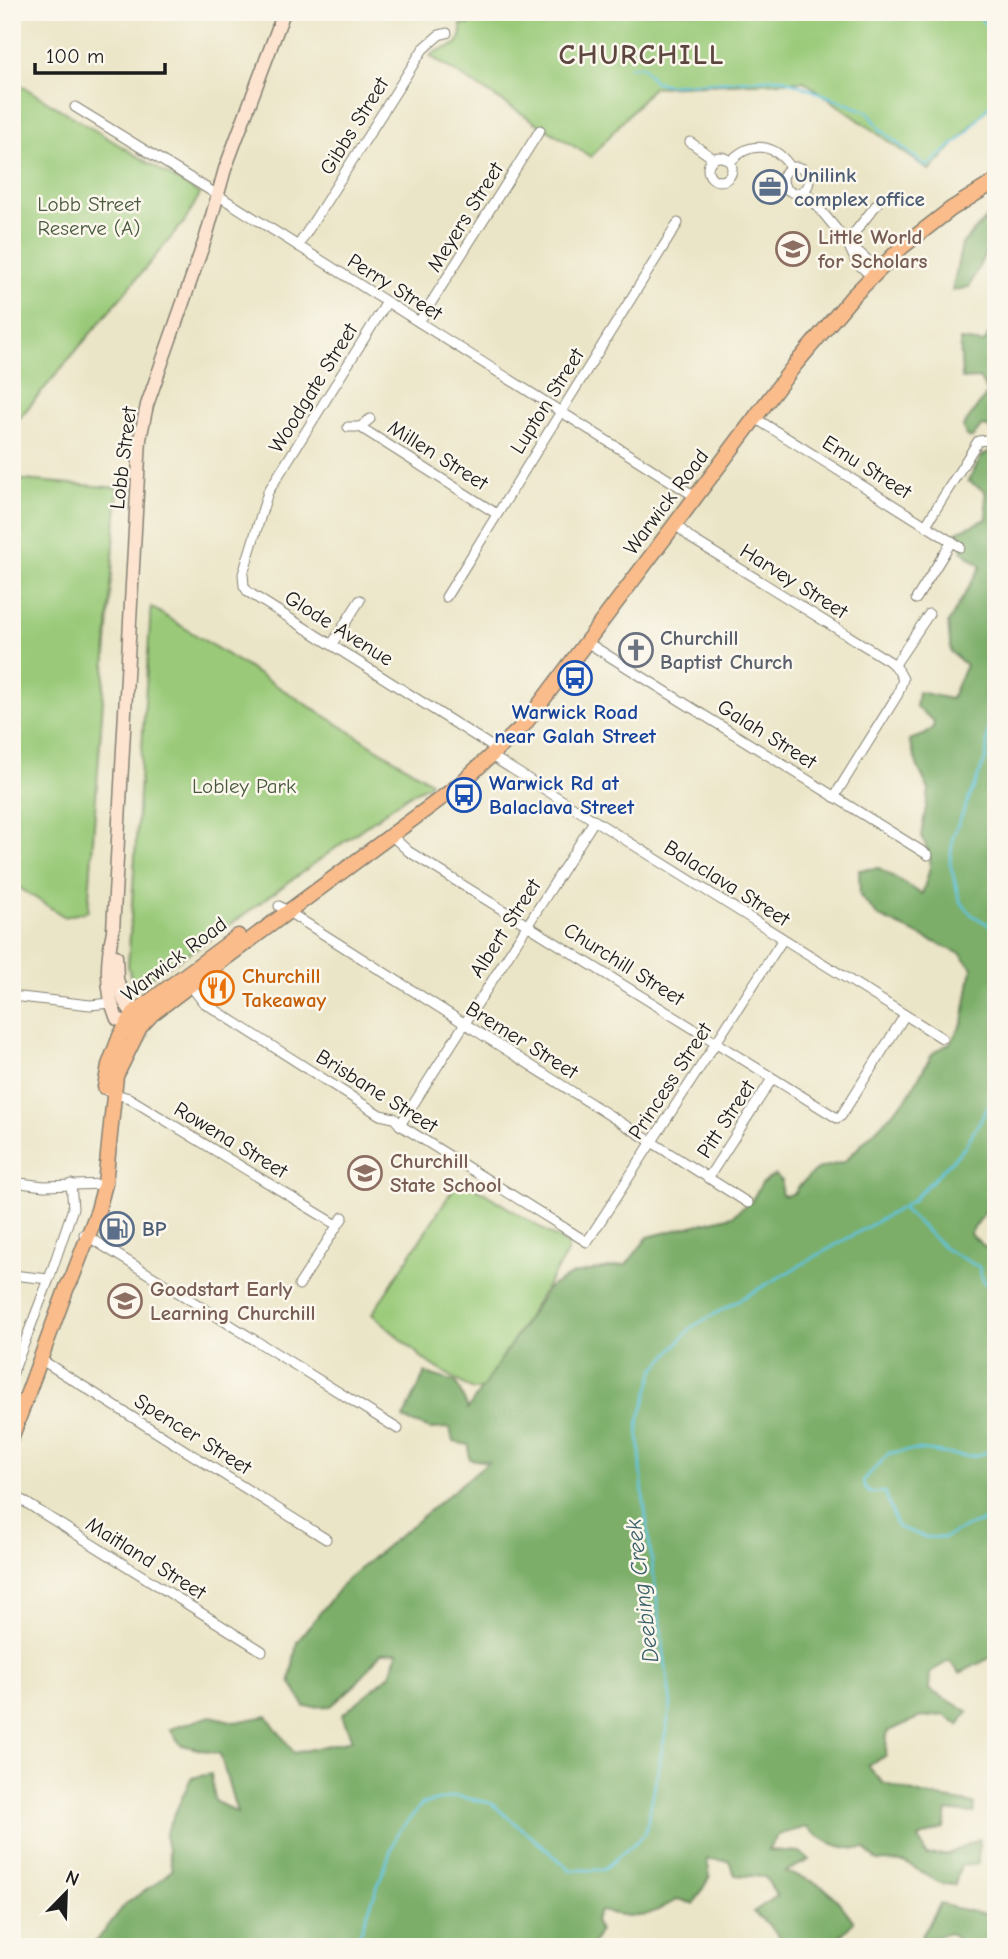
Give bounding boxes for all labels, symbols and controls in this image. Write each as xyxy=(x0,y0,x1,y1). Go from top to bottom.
scale bar xyxy=(35,32,164,76)
district label: CHURCHILL xyxy=(559,39,725,71)
text: 100 m xyxy=(46,44,104,68)
street label: Gibbs Street xyxy=(315,72,394,179)
street label: Meyers Street xyxy=(422,157,509,276)
place label: Unilink complex office xyxy=(794,163,925,211)
office icon: Unilink complex office xyxy=(751,168,789,206)
park label: Lobb Street Reserve (A) xyxy=(37,192,142,240)
place label: Little World for Scholars xyxy=(817,225,927,273)
school or university icon: Little World for Scholars xyxy=(774,230,812,268)
street label: Perry Street xyxy=(343,248,448,326)
street label: Woodgate Street xyxy=(264,318,363,457)
street label: Lupton Street xyxy=(505,343,589,458)
street label: Lobb Street xyxy=(105,404,141,511)
street label: Millen Street xyxy=(384,415,493,496)
street label: Emu Street xyxy=(818,430,917,504)
street label: Warwick Road xyxy=(619,444,713,560)
street label: Harvey Street xyxy=(736,538,853,624)
street label: Glode Avenue xyxy=(280,585,398,671)
place label: Churchill Baptist Church xyxy=(660,626,793,674)
church icon: Churchill Baptist Church xyxy=(617,631,655,669)
bus stop icon: Warwick Road near Galah Street xyxy=(556,659,594,697)
street label: Galah Street xyxy=(713,694,822,774)
place label: Warwick Road near Galah Street xyxy=(494,700,657,748)
place label: Warwick Rd at Balaclava Street xyxy=(489,771,635,819)
park label: Lobley Park xyxy=(192,774,296,798)
bus stop icon: Warwick Rd at Balaclava Street xyxy=(445,776,483,814)
street label: Balaclava Street xyxy=(660,835,795,932)
street label: Albert Street xyxy=(464,873,546,982)
street label: Warwick Road xyxy=(116,912,232,1006)
street label: Churchill Street xyxy=(559,917,690,1011)
place label: Churchill Takeaway xyxy=(242,964,327,1012)
restaurant icon: Churchill Takeaway xyxy=(198,969,236,1007)
street label: Bremer Street xyxy=(462,996,583,1084)
street label: Princess Street xyxy=(623,1017,717,1144)
street label: Brisbane Street xyxy=(312,1044,443,1138)
street label: Pitt Street xyxy=(692,1075,761,1162)
street label: Rowena Street xyxy=(170,1097,293,1184)
place label: Churchill State School xyxy=(390,1149,502,1197)
school or university icon: Churchill State School xyxy=(346,1154,384,1192)
fuel station icon: BP xyxy=(98,1210,136,1248)
place label: BP xyxy=(142,1217,167,1241)
place label: Goodstart Early Learning Churchill xyxy=(150,1277,316,1325)
school or university icon: Goodstart Early Learning Churchill xyxy=(106,1282,144,1320)
street label: Spencer Street xyxy=(130,1388,257,1480)
street label: Maitland Street xyxy=(82,1512,211,1605)
water label: Deebing Creek xyxy=(620,1517,664,1664)
north arrow xyxy=(32,1857,102,1927)
text: N xyxy=(62,1866,82,1891)

